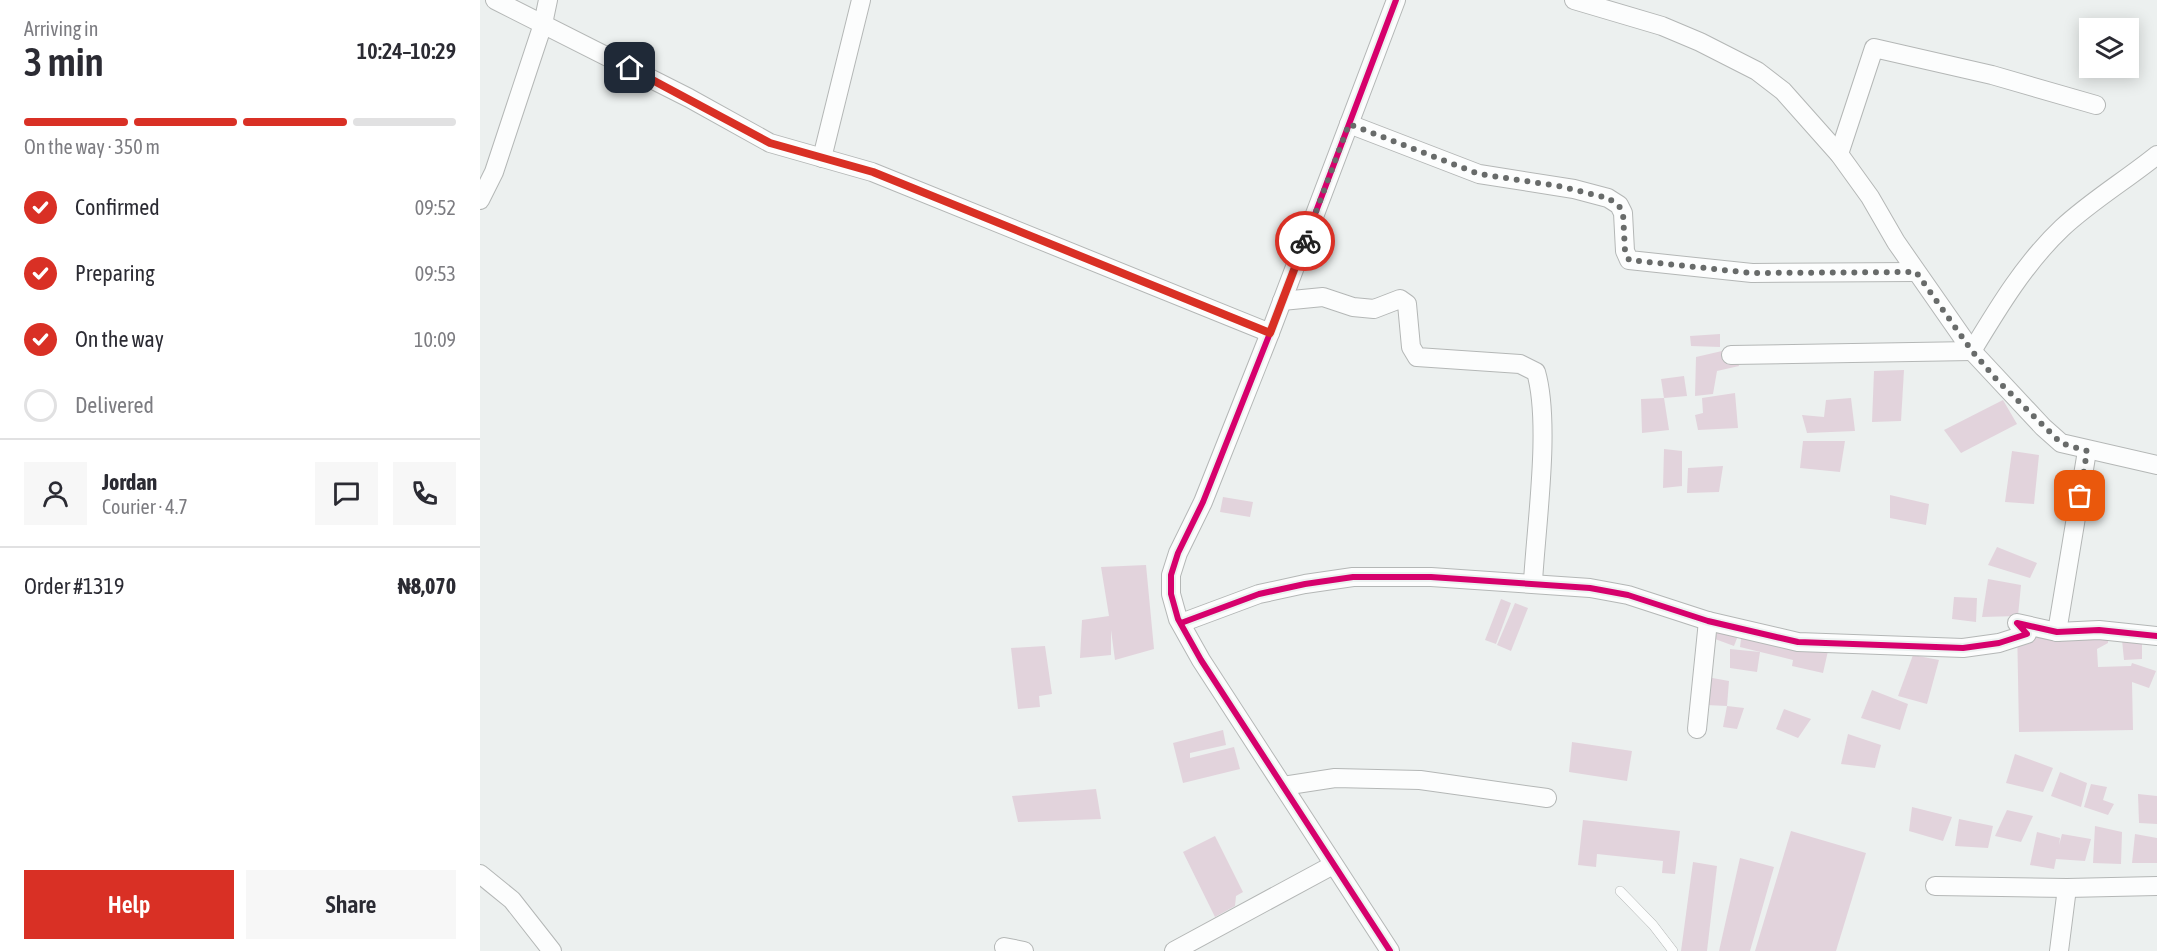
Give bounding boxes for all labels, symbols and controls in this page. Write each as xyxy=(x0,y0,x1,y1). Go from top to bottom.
text: Arriving in xyxy=(24,17,98,40)
map controls xyxy=(2079,18,2139,78)
button: layers xyxy=(2079,18,2139,78)
text: 10:24–10:29 xyxy=(357,38,456,64)
text: 3 min xyxy=(24,40,104,84)
pin xyxy=(604,42,655,93)
icon: home xyxy=(613,51,646,84)
text: On the way · 350 m xyxy=(24,135,160,158)
icon: check xyxy=(24,191,57,224)
text: Confirmed xyxy=(75,194,160,220)
text: 09:52 xyxy=(415,196,456,219)
courier xyxy=(1275,211,1335,271)
icon: bike xyxy=(1289,225,1322,258)
icon: check xyxy=(24,257,57,290)
text: Preparing xyxy=(75,260,155,286)
text: 09:53 xyxy=(415,262,456,285)
icon: check xyxy=(24,323,57,356)
text: On the way xyxy=(75,326,164,352)
text: 10:09 xyxy=(414,328,456,351)
text: Delivered xyxy=(75,392,154,418)
button: person xyxy=(24,462,87,525)
button: chat xyxy=(315,462,378,525)
button: phone xyxy=(393,462,456,525)
text: Jordan xyxy=(102,469,157,495)
pin xyxy=(2054,470,2105,521)
icon: bag xyxy=(2063,479,2096,512)
text: Courier · 4.7 xyxy=(102,495,188,518)
text: Order #1319 xyxy=(24,573,124,599)
text: ₦8,070 xyxy=(398,573,456,599)
button: Help xyxy=(24,870,234,939)
button: Share xyxy=(246,870,456,939)

